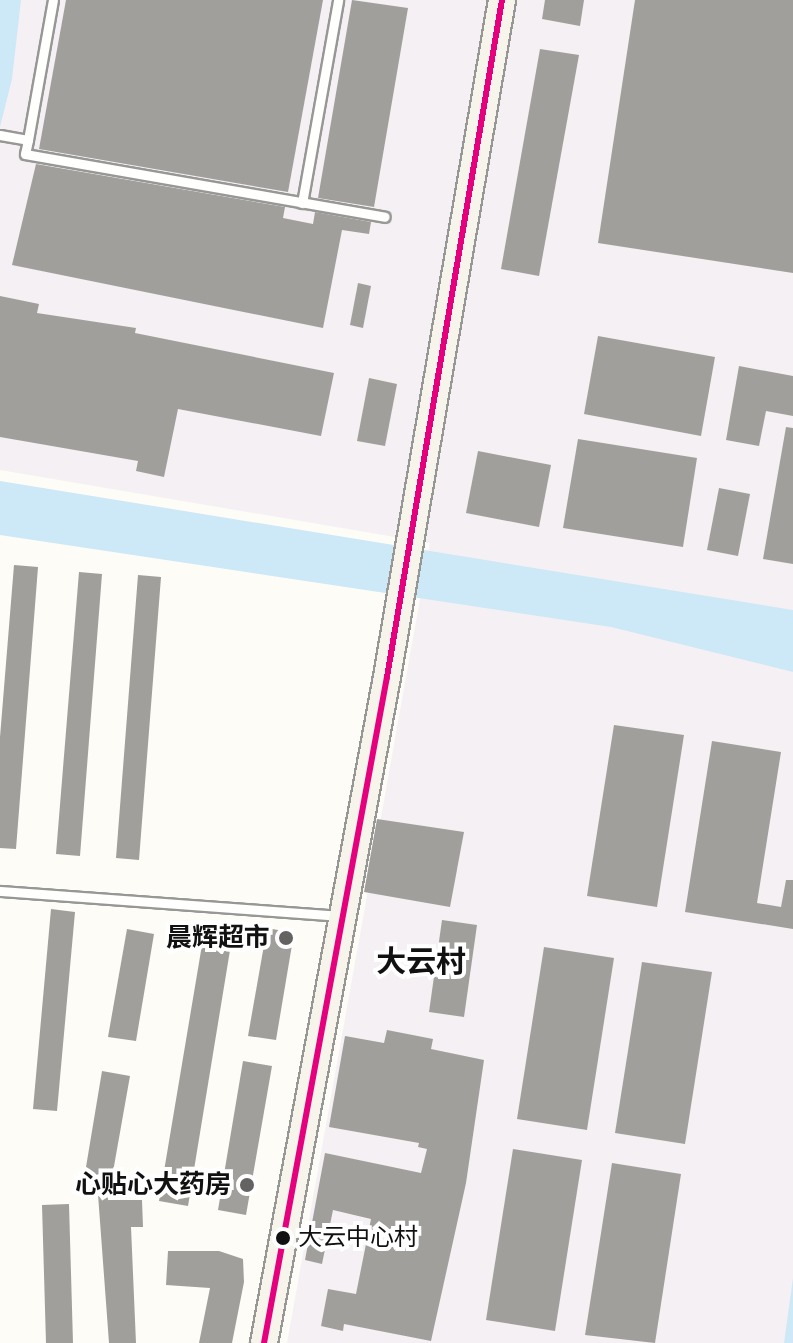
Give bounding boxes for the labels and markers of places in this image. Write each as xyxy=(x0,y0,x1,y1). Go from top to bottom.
place label: 晨辉超市 xyxy=(166,922,270,954)
marker: 晨辉超市 xyxy=(277,929,295,947)
place label: 心贴心大药房 xyxy=(75,1169,231,1201)
marker: 心贴心大药房 xyxy=(238,1176,256,1194)
place label: 大云中心村 xyxy=(298,1224,418,1252)
marker: 大云中心村 xyxy=(275,1230,291,1246)

